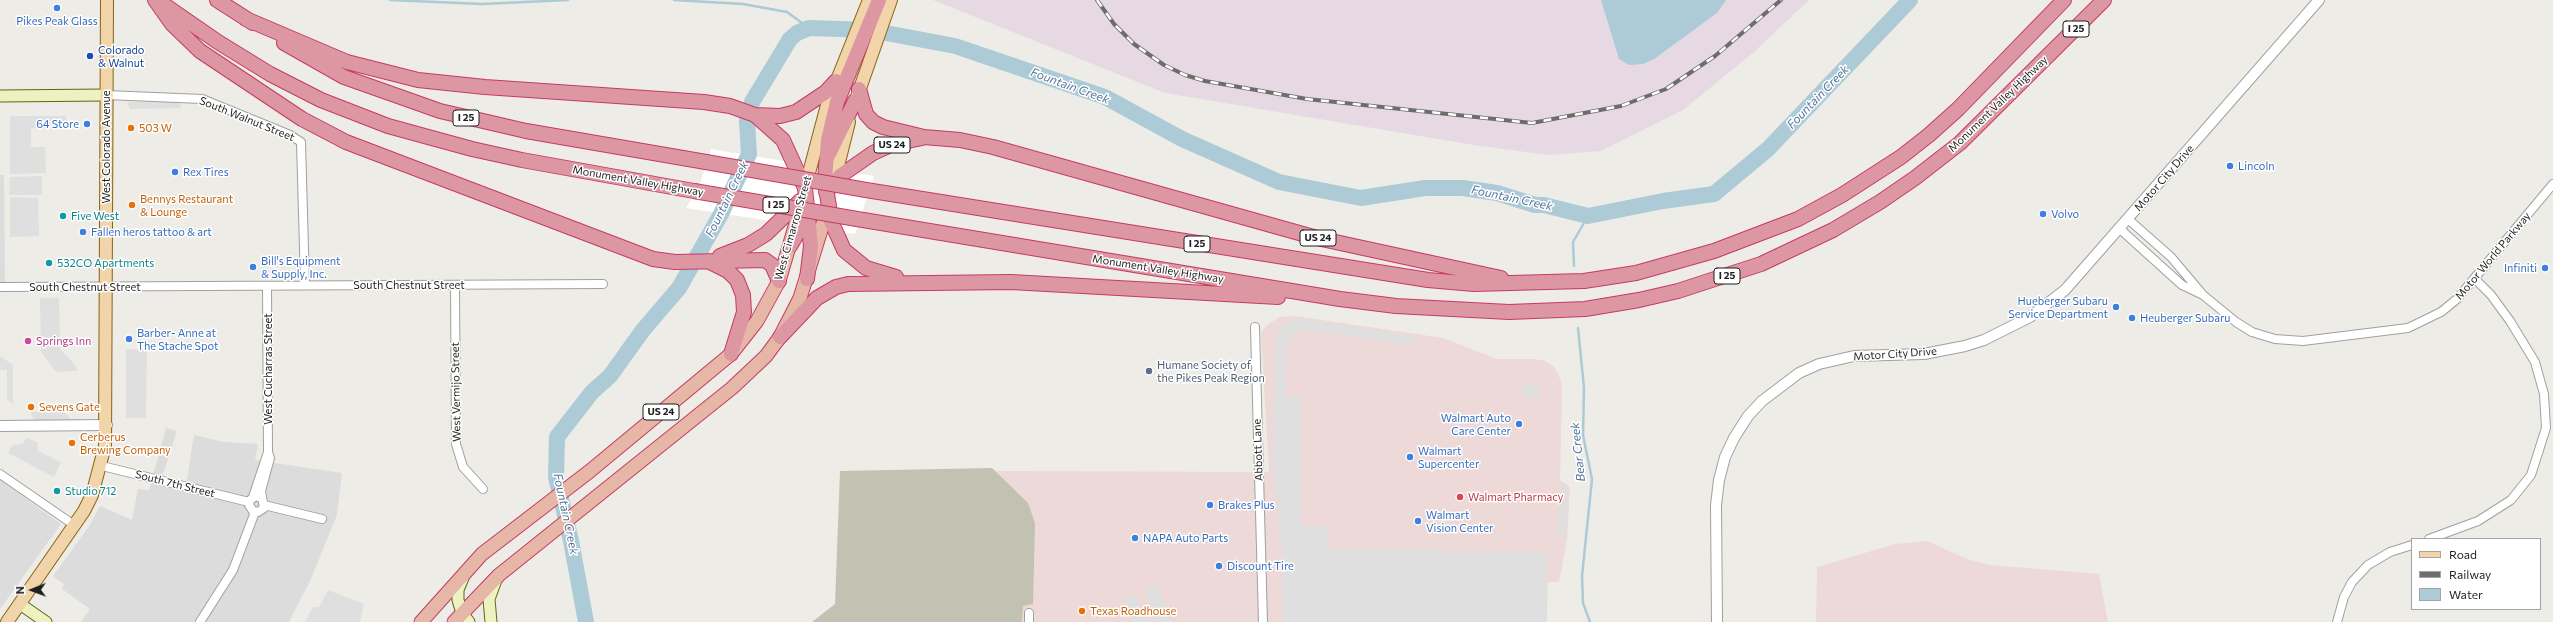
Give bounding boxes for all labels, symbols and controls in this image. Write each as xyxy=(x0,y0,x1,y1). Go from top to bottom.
marker: Pikes Peak Glass xyxy=(52,3,62,13)
place label: Pikes Peak Glass xyxy=(16,14,98,28)
road number: I 25 xyxy=(2063,21,2089,37)
place label: Colorado & Walnut xyxy=(98,43,144,69)
marker: Colorado & Walnut xyxy=(85,51,95,61)
street label: Monument Valley Highway xyxy=(1946,53,2050,155)
water label: Fountain Creek xyxy=(1784,62,1852,132)
water label: Fountain Creek xyxy=(1029,65,1111,107)
street label: West Colorado Avenue xyxy=(99,90,113,204)
street label: South Walnut Street xyxy=(198,94,296,144)
road number: I 25 xyxy=(453,110,479,126)
place label: 64 Store xyxy=(36,117,79,131)
marker: 64 Store xyxy=(82,119,92,129)
place label: 503 W xyxy=(139,121,172,135)
marker: 503 W xyxy=(126,123,136,133)
road number: US 24 xyxy=(874,137,910,153)
street label: Motor City Drive xyxy=(2132,142,2196,214)
water label: Fountain Creek xyxy=(702,159,752,239)
place label: Lincoln xyxy=(2238,159,2275,173)
marker: Lincoln xyxy=(2225,161,2235,171)
street label: Monument Valley Highway xyxy=(571,163,705,199)
place label: Rex Tires xyxy=(183,165,229,179)
marker: Rex Tires xyxy=(170,167,180,177)
street label: West Cimarron Street xyxy=(772,174,814,282)
water label: Fountain Creek xyxy=(1470,182,1554,214)
place label: Bennys Restaurant & Lounge xyxy=(140,192,233,218)
road number: I 25 xyxy=(763,197,789,213)
marker: Bennys Restaurant & Lounge xyxy=(127,200,137,210)
place label: Volvo xyxy=(2051,207,2079,221)
place label: Five West xyxy=(71,209,119,223)
marker: Volvo xyxy=(2038,209,2048,219)
street label: Motor World Parkway xyxy=(2453,210,2533,302)
marker: Five West xyxy=(58,211,68,221)
place label: Fallen heros tattoo & art xyxy=(91,225,212,239)
marker: Fallen heros tattoo & art xyxy=(78,227,88,237)
road number: US 24 xyxy=(1300,230,1336,246)
road number: I 25 xyxy=(1184,236,1210,252)
street label: Monument Valley Highway xyxy=(1091,252,1225,286)
place label: Bill's Equipment & Supply, Inc. xyxy=(261,254,340,280)
place label: 532CO Apartments xyxy=(57,256,154,270)
marker: 532CO Apartments xyxy=(44,258,54,268)
place label: Infiniti xyxy=(2504,261,2537,275)
marker: Bill's Equipment & Supply, Inc. xyxy=(248,262,258,272)
marker: Infiniti xyxy=(2540,263,2550,273)
road number: I 25 xyxy=(1714,268,1740,284)
street label: South Chestnut Street xyxy=(353,278,465,292)
street label: South Chestnut Street xyxy=(29,280,141,294)
place label: Hueberger Subaru Service Department xyxy=(2008,294,2108,320)
marker: Hueberger Subaru Service Department xyxy=(2111,302,2121,312)
place label: Heuberger Subaru xyxy=(2140,311,2230,325)
street label: West Cucharras Street xyxy=(261,313,275,425)
marker: Heuberger Subaru xyxy=(2127,313,2137,323)
place label: Barber- Anne at The Stache Spot xyxy=(137,326,218,352)
place label: Springs Inn xyxy=(36,334,91,348)
marker: Barber- Anne at The Stache Spot xyxy=(124,334,134,344)
marker: Springs Inn xyxy=(23,336,33,346)
street label: West Vermijo Street xyxy=(449,342,463,442)
street label: Motor City Drive xyxy=(1853,344,1937,364)
place label: Humane Society of the Pikes Peak Region xyxy=(1157,358,1265,384)
marker: Humane Society of the Pikes Peak Region xyxy=(1144,366,1154,376)
place label: Sevens Gate xyxy=(39,400,100,414)
marker: Sevens Gate xyxy=(26,402,36,412)
road number: US 24 xyxy=(643,404,679,420)
place label: Walmart Auto Care Center xyxy=(1441,411,1511,437)
street label: Abbott Lane xyxy=(1250,419,1266,481)
marker: Walmart Auto Care Center xyxy=(1514,419,1524,429)
water label: Bear Creek xyxy=(1568,422,1588,482)
place label: Cerberus Brewing Company xyxy=(80,430,171,456)
marker: Cerberus Brewing Company xyxy=(67,438,77,448)
place label: Walmart Supercenter xyxy=(1418,444,1479,470)
marker: Walmart Supercenter xyxy=(1405,452,1415,462)
street label: South 7th Street xyxy=(134,468,216,500)
water label: Fountain Creek xyxy=(550,472,582,556)
place label: Studio 712 xyxy=(65,484,116,498)
marker: Studio 712 xyxy=(52,486,62,496)
place label: Walmart Pharmacy xyxy=(1468,490,1563,504)
marker: Walmart Pharmacy xyxy=(1455,492,1465,502)
place label: Brakes Plus xyxy=(1218,498,1275,512)
marker: Brakes Plus xyxy=(1205,500,1215,510)
place label: Walmart Vision Center xyxy=(1426,508,1493,534)
marker: Walmart Vision Center xyxy=(1413,516,1423,526)
place label: NAPA Auto Parts xyxy=(1143,531,1228,545)
marker: NAPA Auto Parts xyxy=(1130,533,1140,543)
legend xyxy=(2411,538,2541,610)
text: Road xyxy=(2449,547,2477,561)
place label: Discount Tire xyxy=(1227,559,1294,573)
marker: Discount Tire xyxy=(1214,561,1224,571)
text: Railway xyxy=(2449,567,2491,581)
north arrow xyxy=(12,570,52,610)
text: N xyxy=(13,586,26,594)
text: Water xyxy=(2449,587,2483,601)
place label: Texas Roadhouse xyxy=(1090,604,1176,618)
marker: Texas Roadhouse xyxy=(1077,606,1087,616)

